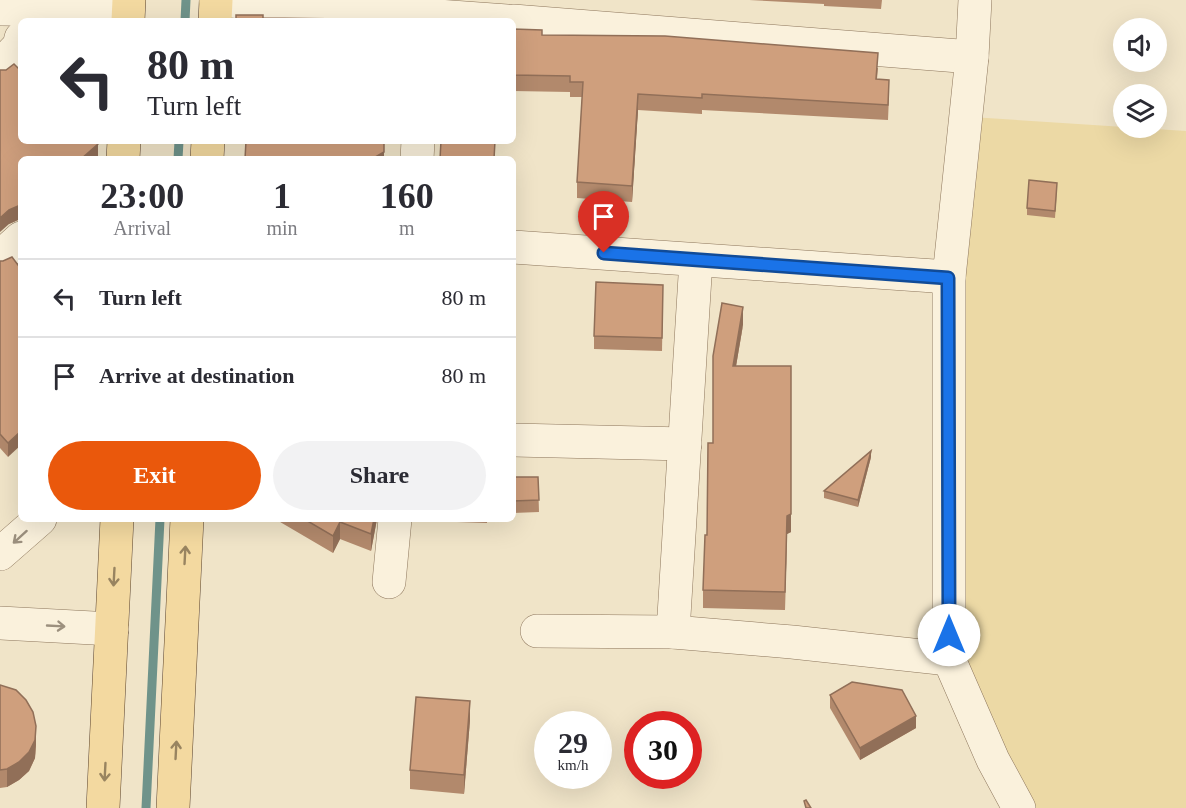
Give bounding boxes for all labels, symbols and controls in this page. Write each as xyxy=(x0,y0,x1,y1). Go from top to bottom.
map controls xyxy=(1113,18,1167,138)
button: sound xyxy=(1113,18,1167,72)
icon: left xyxy=(48,42,126,120)
text: 80 m xyxy=(147,42,235,88)
button: layers xyxy=(1113,84,1167,138)
text: Turn left xyxy=(147,91,241,121)
text: 23:00 xyxy=(100,176,184,216)
text: 1 xyxy=(273,176,291,216)
text: 160 xyxy=(380,176,434,216)
pin xyxy=(578,191,629,253)
icon: arrive xyxy=(587,200,620,233)
text: Arrival xyxy=(113,217,171,239)
text: min xyxy=(266,217,298,239)
text: m xyxy=(399,217,415,239)
icon: left xyxy=(48,282,81,315)
text: Turn left xyxy=(99,285,182,310)
text: 80 m xyxy=(441,285,486,310)
icon: arrive xyxy=(48,360,81,393)
text: Arrive at destination xyxy=(99,363,295,388)
text: 80 m xyxy=(441,363,486,388)
button: Exit xyxy=(48,441,261,510)
button: Share xyxy=(273,441,486,510)
one-way arrow xyxy=(13,530,28,544)
one-way arrow xyxy=(180,545,191,565)
one-way arrow xyxy=(109,567,120,587)
position arrow xyxy=(917,603,981,667)
one-way arrow xyxy=(45,621,65,632)
speed limit sign: 30 xyxy=(624,711,702,789)
text: 29 xyxy=(558,726,588,759)
one-way arrow xyxy=(170,740,181,760)
text: km/h xyxy=(558,757,588,773)
one-way arrow xyxy=(99,762,110,782)

